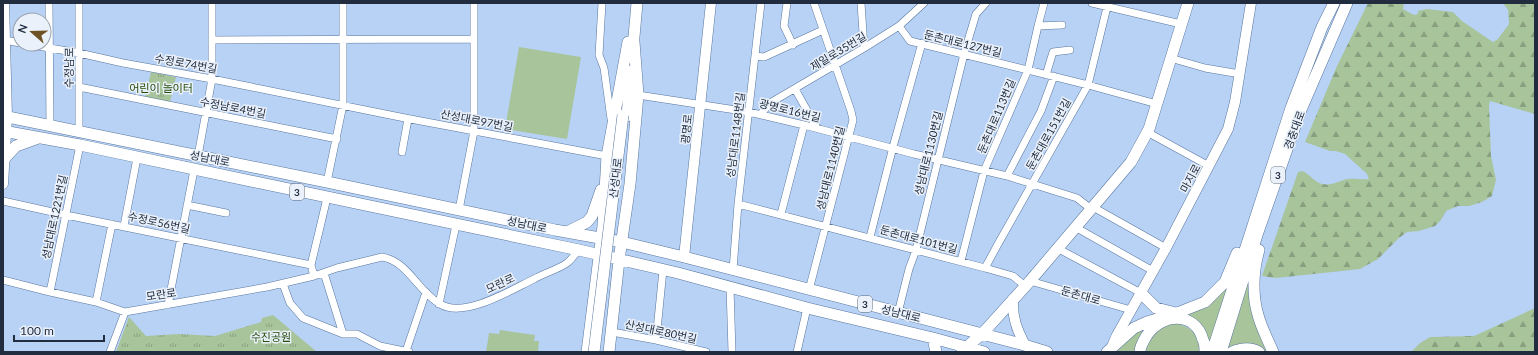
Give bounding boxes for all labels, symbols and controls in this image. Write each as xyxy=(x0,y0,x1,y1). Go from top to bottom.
north arrow xyxy=(12,12,52,52)
text: N xyxy=(15,22,30,35)
street label: 둔촌대로127번길 xyxy=(923,27,1003,59)
street label: 제일로35번길 xyxy=(807,29,869,73)
street label: 수정남로 xyxy=(62,48,75,88)
street label: 수정로74번길 xyxy=(154,51,218,75)
street label: 둔촌대로113번길 xyxy=(974,77,1018,155)
park label: 어린이 놀이터 xyxy=(129,81,193,94)
street label: 성남대로1148번길 xyxy=(723,91,747,179)
street label: 수정남로4번길 xyxy=(199,94,267,120)
street label: 광명로16번길 xyxy=(758,96,822,124)
street label: 둔촌대로151번길 xyxy=(1023,96,1073,172)
street label: 산성대로97번길 xyxy=(440,107,514,133)
street label: 경충대로 xyxy=(1281,109,1307,151)
street label: 성남대로1130번길 xyxy=(911,110,945,196)
street label: 광명로 xyxy=(678,113,694,145)
street label: 성남대로1140번길 xyxy=(813,125,847,211)
street label: 성남대로 xyxy=(189,148,231,168)
street label: 산성대로 xyxy=(606,157,624,199)
street label: 마지로 xyxy=(1177,162,1203,194)
road number: 3 xyxy=(1271,167,1285,183)
street label: 성남대로1221번길 xyxy=(39,173,69,261)
road number: 3 xyxy=(290,184,304,200)
street label: 수정로56번길 xyxy=(127,209,191,235)
street label: 성남대로 xyxy=(506,213,548,235)
street label: 둔촌대로101번길 xyxy=(879,222,959,256)
street label: 모란로 xyxy=(483,271,517,295)
street label: 둔촌대로 xyxy=(1060,283,1102,307)
street label: 모란로 xyxy=(145,285,177,303)
road number: 3 xyxy=(858,296,872,312)
street label: 성남대로 xyxy=(880,302,922,324)
scale bar xyxy=(14,317,104,343)
street label: 산성대로80번길 xyxy=(624,317,698,345)
text: 100 m xyxy=(20,323,54,338)
park label: 수진공원 xyxy=(251,330,291,343)

